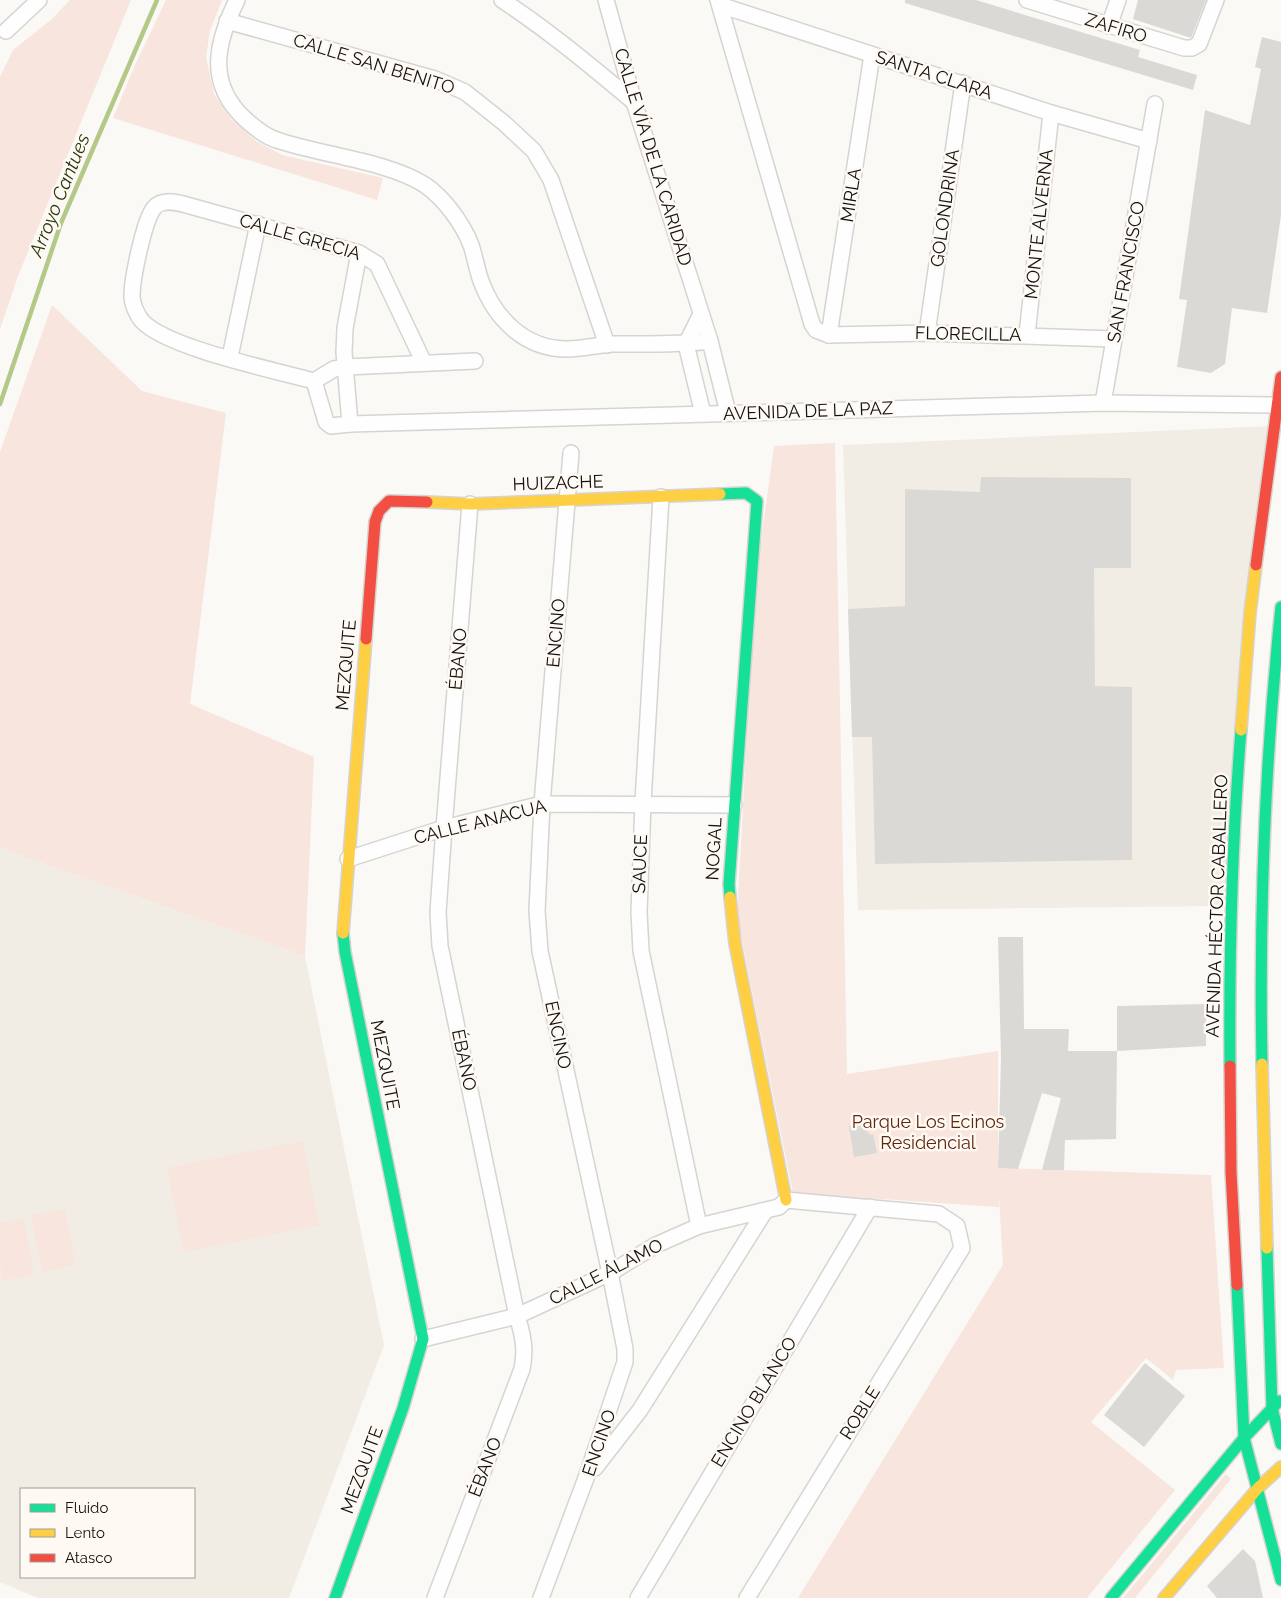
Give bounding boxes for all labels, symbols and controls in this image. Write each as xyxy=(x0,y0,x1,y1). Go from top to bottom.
street label: ZAFIRO xyxy=(1083,8,1150,47)
street label: CALLE SAN BENITO xyxy=(291,29,457,98)
street label: CALLE VÍA DE LA CARIDAD xyxy=(610,45,698,268)
street label: SANTA CLARA xyxy=(873,46,995,103)
water label: Arroyo Cantues xyxy=(24,130,94,261)
street label: GOLONDRINA xyxy=(926,148,963,268)
street label: MONTE ALVERNA xyxy=(1020,148,1057,300)
street label: MIRLA xyxy=(836,166,865,224)
street label: SAN FRANCISCO xyxy=(1103,200,1148,344)
street label: CALLE GRECIA xyxy=(237,209,363,264)
street label: FLORECILLA xyxy=(915,322,1021,345)
street label: AVENIDA DE LA PAZ xyxy=(723,397,893,424)
street label: HUIZACHE xyxy=(512,470,604,495)
street label: ENCINO xyxy=(542,598,569,668)
street label: MEZQUITE xyxy=(331,619,360,711)
street label: ÉBANO xyxy=(443,627,471,691)
street label: AVENIDA HÉCTOR CABALLERO xyxy=(1200,774,1232,1038)
street label: CALLE ANACUA xyxy=(412,795,548,848)
street label: NOGAL xyxy=(701,816,726,881)
street label: SAUCE xyxy=(628,834,651,894)
street label: ENCINO xyxy=(541,999,576,1071)
street label: MEZQUITE xyxy=(366,1018,405,1112)
street label: ÉBANO xyxy=(448,1027,482,1093)
park label: Parque Los Ecinos Residencial xyxy=(852,1111,1005,1153)
street label: CALLE ÁLAMO xyxy=(545,1233,666,1309)
street label: ENCINO BLANCO xyxy=(706,1333,801,1471)
street label: ROBLE xyxy=(835,1382,884,1443)
street label: ENCINO xyxy=(577,1407,620,1479)
street label: MEZQUITE xyxy=(336,1423,387,1516)
street label: ÉBANO xyxy=(463,1434,505,1500)
legend xyxy=(20,1488,195,1578)
text: Fluido xyxy=(65,1499,108,1517)
text: Lento xyxy=(65,1524,105,1542)
text: Atasco xyxy=(65,1549,112,1567)

